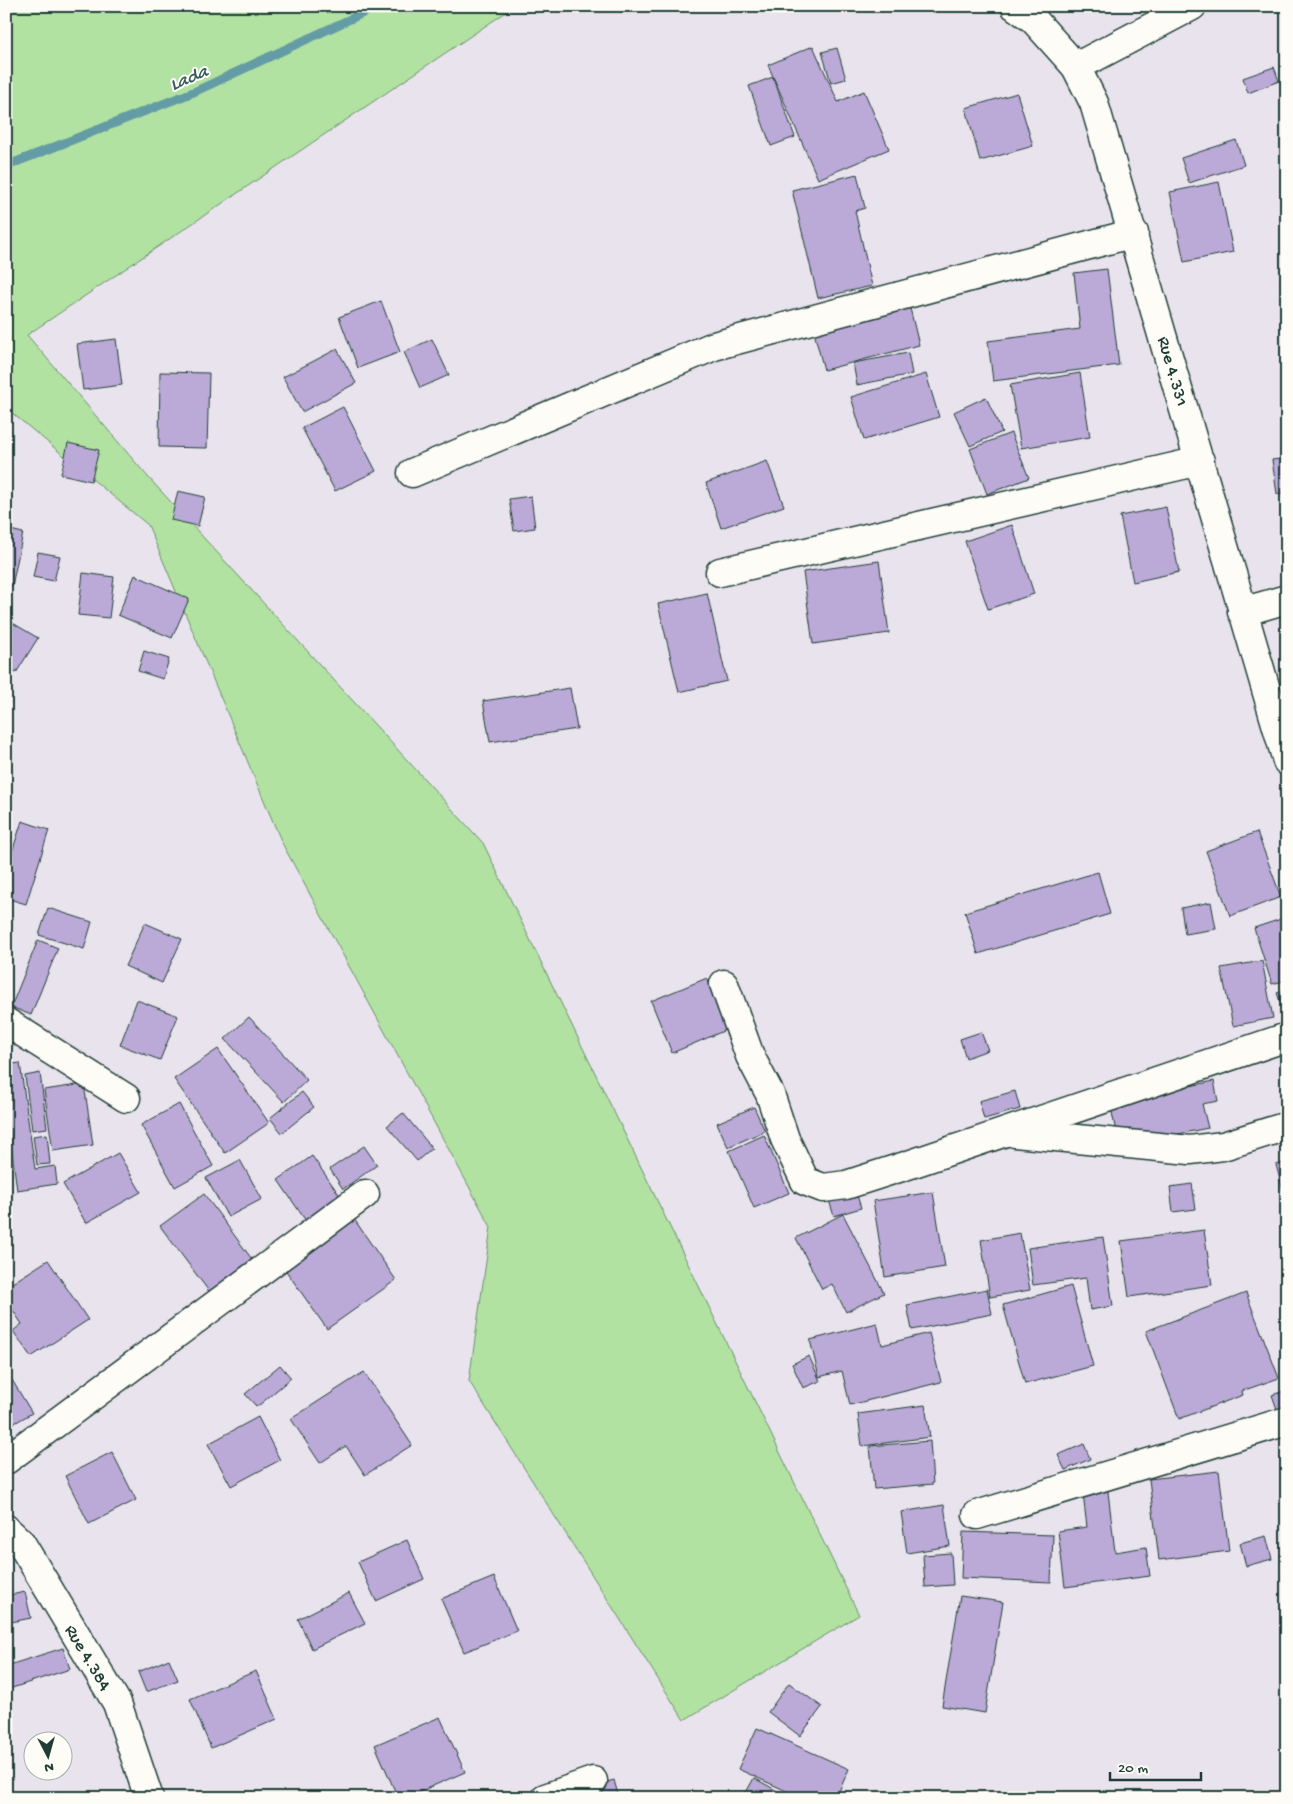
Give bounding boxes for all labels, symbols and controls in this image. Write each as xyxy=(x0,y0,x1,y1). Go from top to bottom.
water label: Lada xyxy=(167,60,213,97)
street label: Rue 4.331 xyxy=(1152,334,1192,409)
street label: Rue 4.384 xyxy=(59,1621,115,1696)
north arrow xyxy=(22,1732,72,1782)
scale bar xyxy=(1110,1749,1202,1781)
text: N xyxy=(44,1758,55,1775)
text: 20 m xyxy=(1118,1760,1148,1778)

